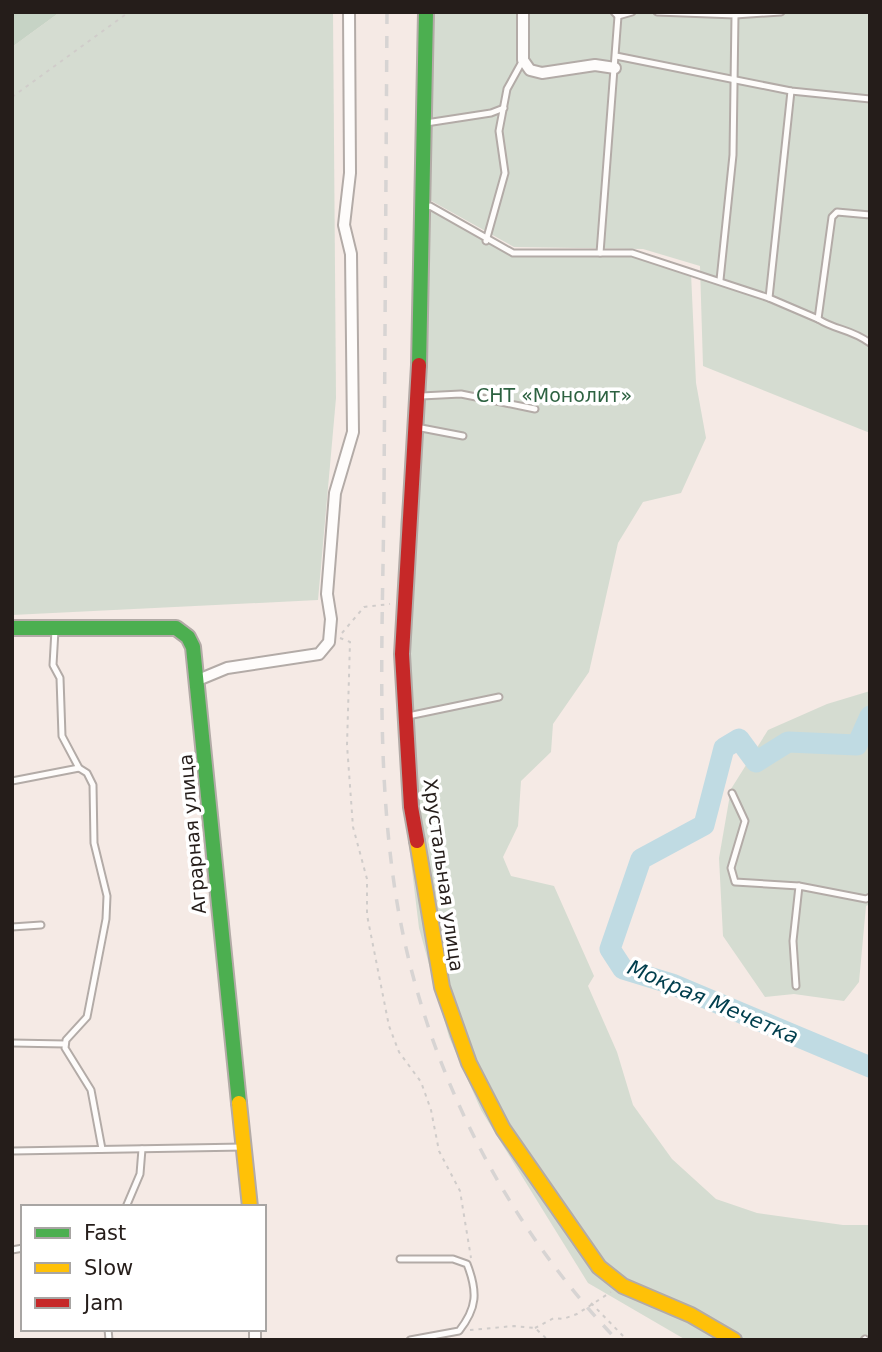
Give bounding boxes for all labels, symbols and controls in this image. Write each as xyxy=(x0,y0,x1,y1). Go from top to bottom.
park label: СНТ «Монолит» xyxy=(476,384,632,406)
street label: Аграрная улица xyxy=(174,753,210,915)
street label: Хрустальная улица xyxy=(420,777,468,973)
water label: Мокрая Мечетка xyxy=(624,955,802,1049)
legend xyxy=(21,1205,266,1331)
text: Fast xyxy=(84,1221,126,1245)
text: Slow xyxy=(84,1256,133,1280)
text: Jam xyxy=(82,1291,124,1315)

